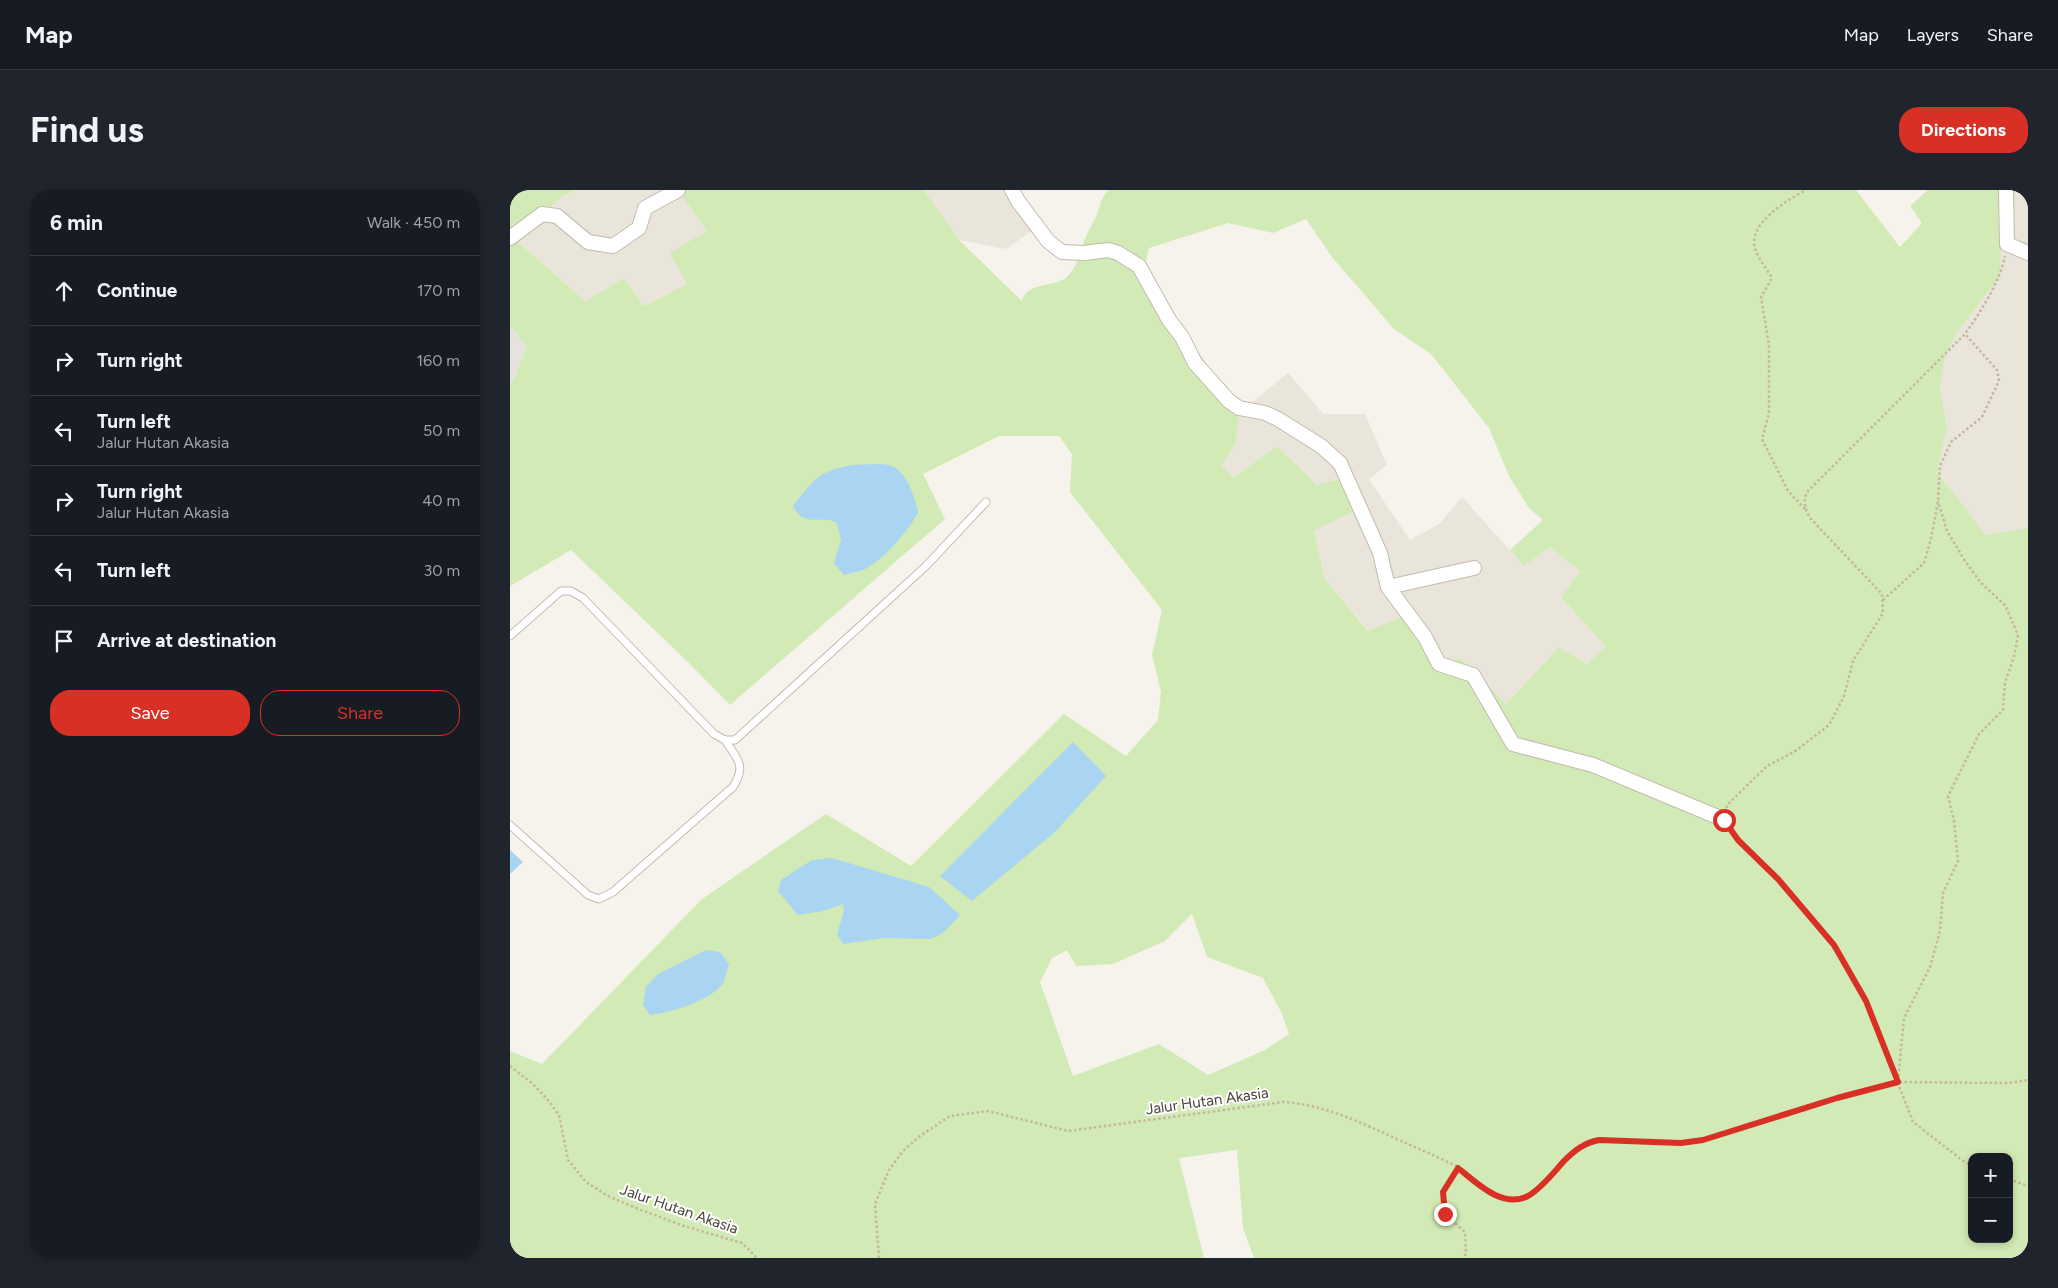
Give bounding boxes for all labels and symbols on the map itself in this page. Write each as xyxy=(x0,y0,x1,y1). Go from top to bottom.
route start xyxy=(1713,809,1736,832)
street label: Jalur Hutan Akasia xyxy=(1144,1083,1270,1119)
street label: Jalur Hutan Akasia xyxy=(618,1180,740,1238)
route end xyxy=(1434,1203,1457,1226)

